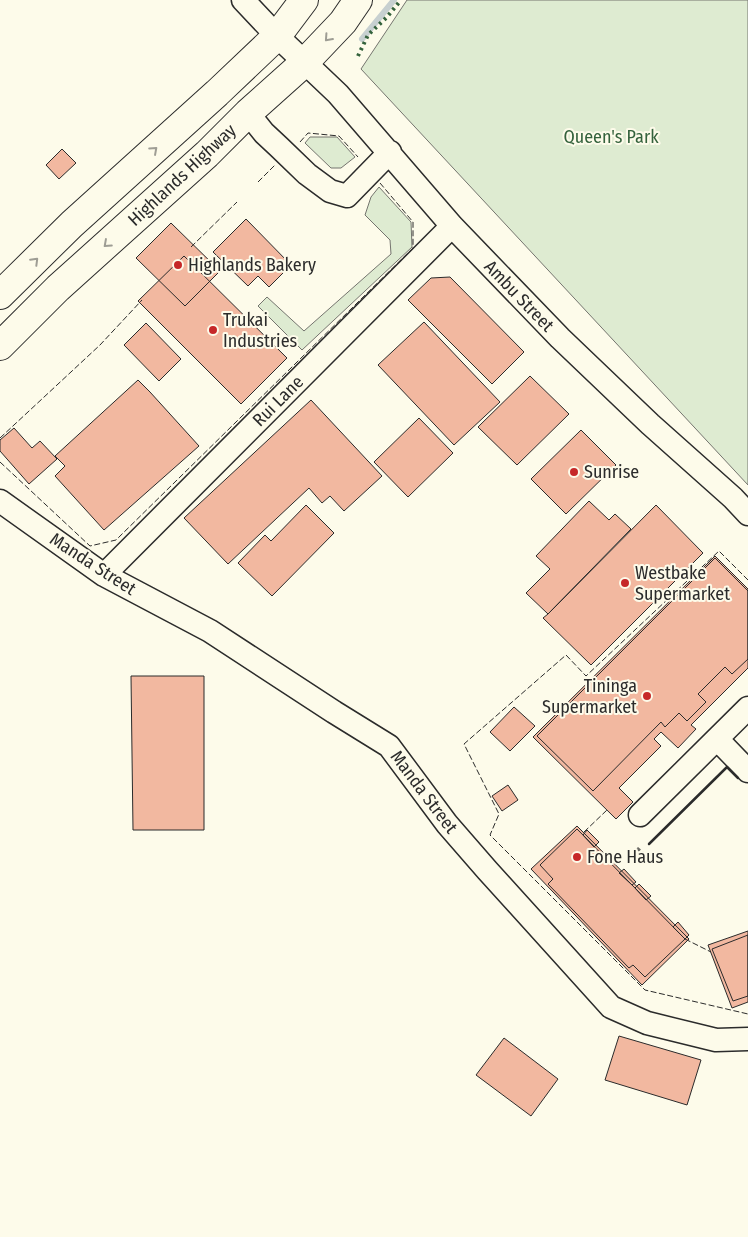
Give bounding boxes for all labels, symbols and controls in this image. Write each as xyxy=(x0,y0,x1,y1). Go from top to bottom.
one-way arrow xyxy=(325,32,334,41)
street label: Highlands Highway xyxy=(124,119,240,231)
park label: Queen's Park xyxy=(563,126,659,148)
one-way arrow xyxy=(148,147,157,156)
one-way arrow xyxy=(103,238,112,247)
place label: Highlands Bakery xyxy=(188,254,316,276)
street label: Ambu Street xyxy=(480,256,559,336)
one-way arrow xyxy=(29,257,38,266)
marker: Highlands Bakery xyxy=(172,259,184,271)
place label: Trukai Industries xyxy=(223,309,298,352)
marker: Trukai Industries xyxy=(207,324,219,336)
street label: Rui Lane xyxy=(248,371,308,431)
place label: Sunrise xyxy=(584,461,639,483)
marker: Sunrise xyxy=(568,466,580,478)
street label: Manda Street xyxy=(46,528,140,600)
place label: Westbake Supermarket xyxy=(635,562,730,605)
marker: Westbake Supermarket xyxy=(619,577,631,589)
place label: Tininga Supermarket xyxy=(542,675,637,718)
marker: Tininga Supermarket xyxy=(641,690,653,702)
street label: Manda Street xyxy=(386,746,462,838)
place label: Fone Haus xyxy=(587,846,663,868)
marker: Fone Haus xyxy=(571,851,583,863)

